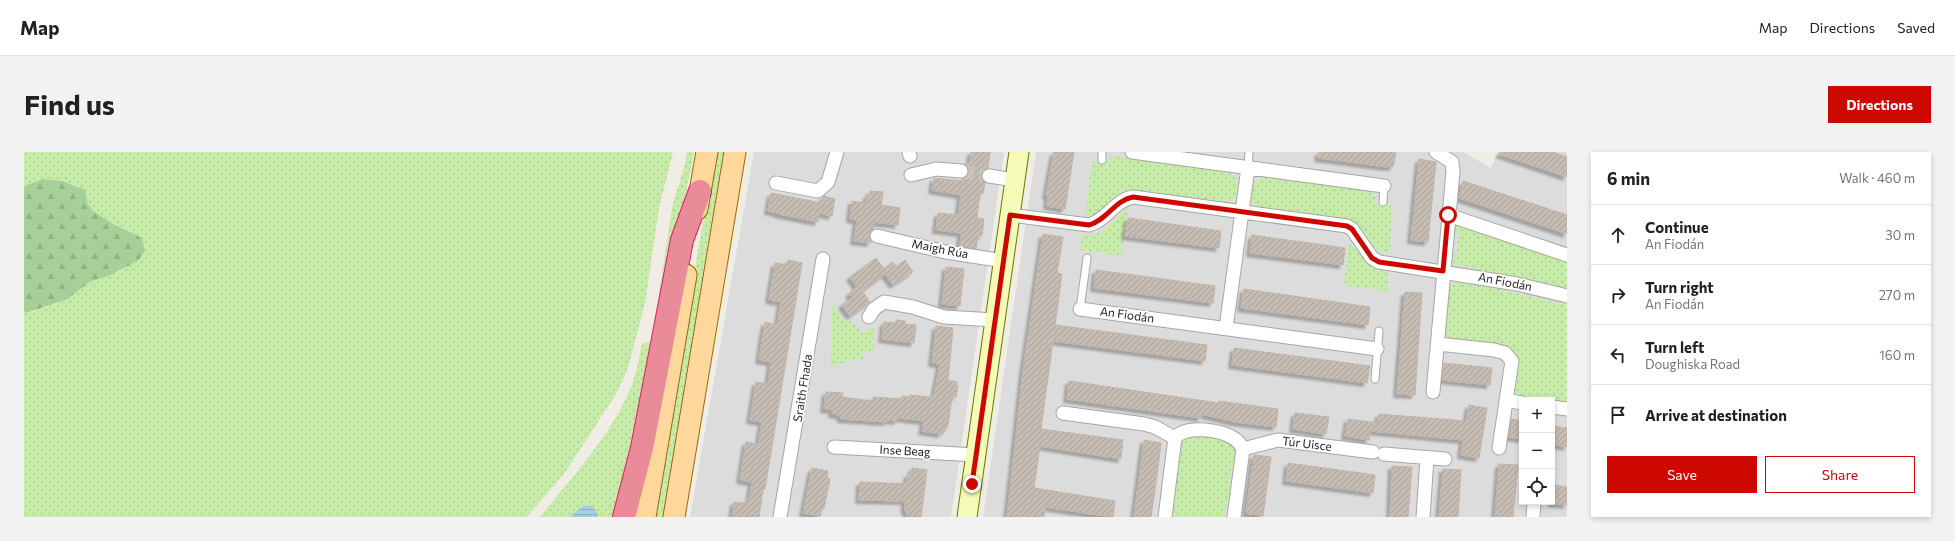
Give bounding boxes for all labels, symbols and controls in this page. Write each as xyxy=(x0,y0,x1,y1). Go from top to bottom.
text: Map xyxy=(20,16,59,39)
text: Map xyxy=(1759,19,1788,36)
text: Directions xyxy=(1810,19,1875,36)
text: Saved xyxy=(1897,19,1935,36)
button: Directions xyxy=(1828,86,1931,123)
text: Find us xyxy=(24,87,115,121)
text: 6 min xyxy=(1607,168,1650,189)
text: Walk · 460 m xyxy=(1839,170,1915,186)
route start xyxy=(1439,206,1457,224)
text: Continue xyxy=(1645,218,1709,236)
icon: ahead xyxy=(1607,224,1629,246)
text: 30 m xyxy=(1885,227,1915,243)
street label: Maigh Rúa xyxy=(911,236,970,260)
text: An Fiodán xyxy=(1645,236,1704,252)
street label: An Fiodán xyxy=(1477,269,1533,293)
text: Turn right xyxy=(1645,278,1714,296)
icon: right xyxy=(1607,284,1629,306)
text: 270 m xyxy=(1879,287,1915,303)
text: An Fiodán xyxy=(1645,296,1704,312)
street label: An Fiodán xyxy=(1099,303,1155,325)
text: Turn left xyxy=(1645,338,1704,356)
icon: left xyxy=(1607,344,1629,366)
text: 160 m xyxy=(1879,347,1915,363)
street label: Sraith Fhada xyxy=(790,353,814,423)
text: Doughiska Road xyxy=(1645,356,1740,372)
map controls xyxy=(1519,397,1555,505)
button: + xyxy=(1519,397,1555,433)
icon: arrive xyxy=(1607,404,1629,426)
text: Arrive at destination xyxy=(1645,406,1787,424)
street label: Túr Uisce xyxy=(1281,433,1333,453)
button: − xyxy=(1519,433,1555,469)
street label: Inse Beag xyxy=(879,442,931,458)
button: Save xyxy=(1607,456,1757,493)
button: Share xyxy=(1765,456,1915,493)
button: locate xyxy=(1519,469,1555,505)
route end xyxy=(963,475,981,493)

